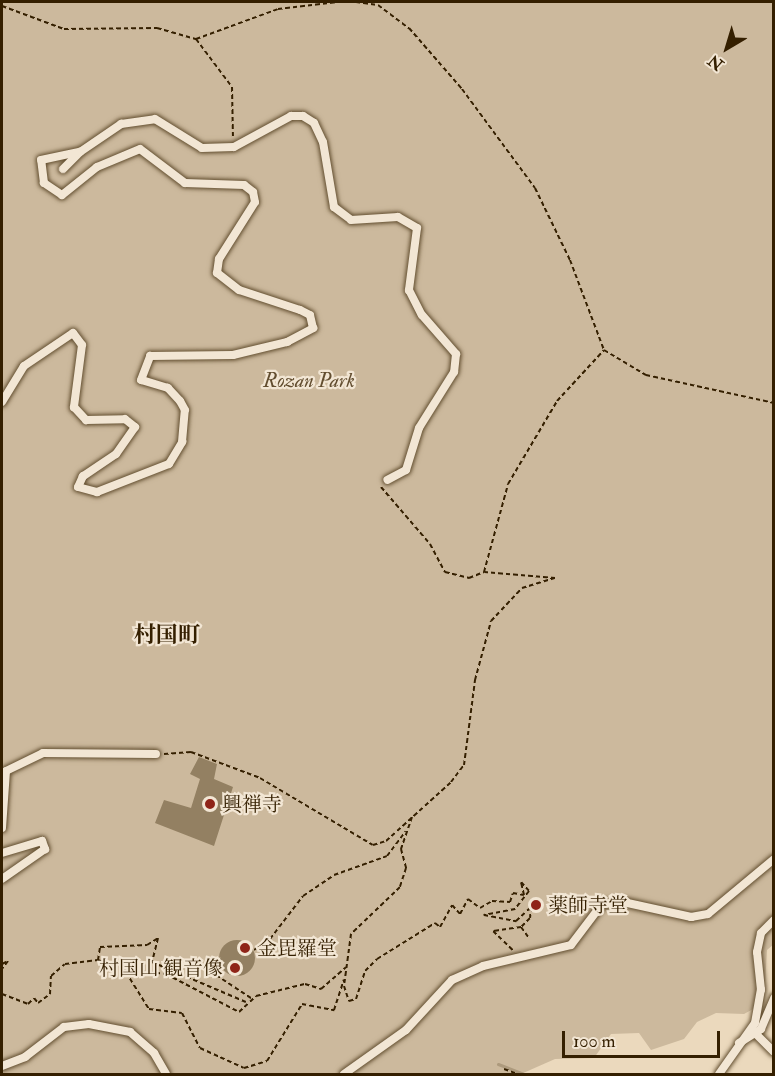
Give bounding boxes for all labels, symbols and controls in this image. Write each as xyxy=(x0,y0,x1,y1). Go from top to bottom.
north arrow xyxy=(697,18,757,78)
text: N xyxy=(704,50,728,74)
park label: Rozan Park xyxy=(263,368,355,392)
district label: 村国町 xyxy=(134,623,200,649)
place label: 興禅寺 xyxy=(222,792,282,816)
marker: 興禅寺 xyxy=(203,797,217,811)
place label: 薬師寺堂 xyxy=(548,893,628,917)
marker: 薬師寺堂 xyxy=(529,898,543,912)
place label: 金毘羅堂 xyxy=(257,936,337,960)
marker: 金毘羅堂 xyxy=(238,941,252,955)
place label: 村国山 観音像 xyxy=(99,956,223,980)
marker: 村国山 観音像 xyxy=(228,961,242,975)
scale bar xyxy=(565,1019,722,1057)
text: 100 m xyxy=(573,1030,616,1053)

